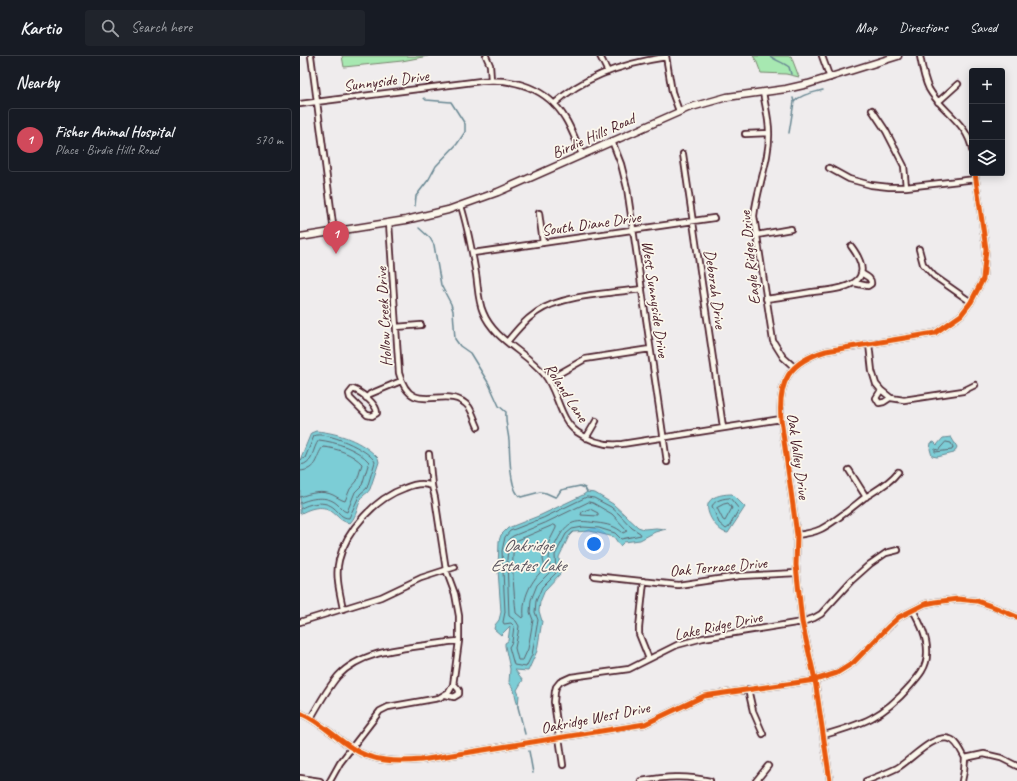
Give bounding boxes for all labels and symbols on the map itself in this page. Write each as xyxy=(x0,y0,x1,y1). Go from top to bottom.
street label: Sunnyside Drive xyxy=(342,66,432,96)
street label: Birdie Hills Road xyxy=(549,108,641,163)
street label: South Diane Drive xyxy=(540,207,644,241)
street label: Eagle Ridge Drive xyxy=(735,208,765,306)
pin: 1 xyxy=(323,221,349,254)
street label: West Sunnyside Drive xyxy=(637,240,673,360)
street label: Deborah Drive xyxy=(700,248,731,332)
street label: Hollow Creek Drive xyxy=(371,265,397,367)
street label: Roland Lane xyxy=(540,359,594,427)
street label: Oak Valley Drive xyxy=(782,412,814,502)
your location xyxy=(584,534,604,554)
water label: Oakridge Estates Lake xyxy=(491,535,568,576)
street label: Oak Terrace Drive xyxy=(669,553,769,581)
street label: Lake Ridge Drive xyxy=(672,607,766,645)
street label: Oakridge West Drive xyxy=(539,697,653,738)

